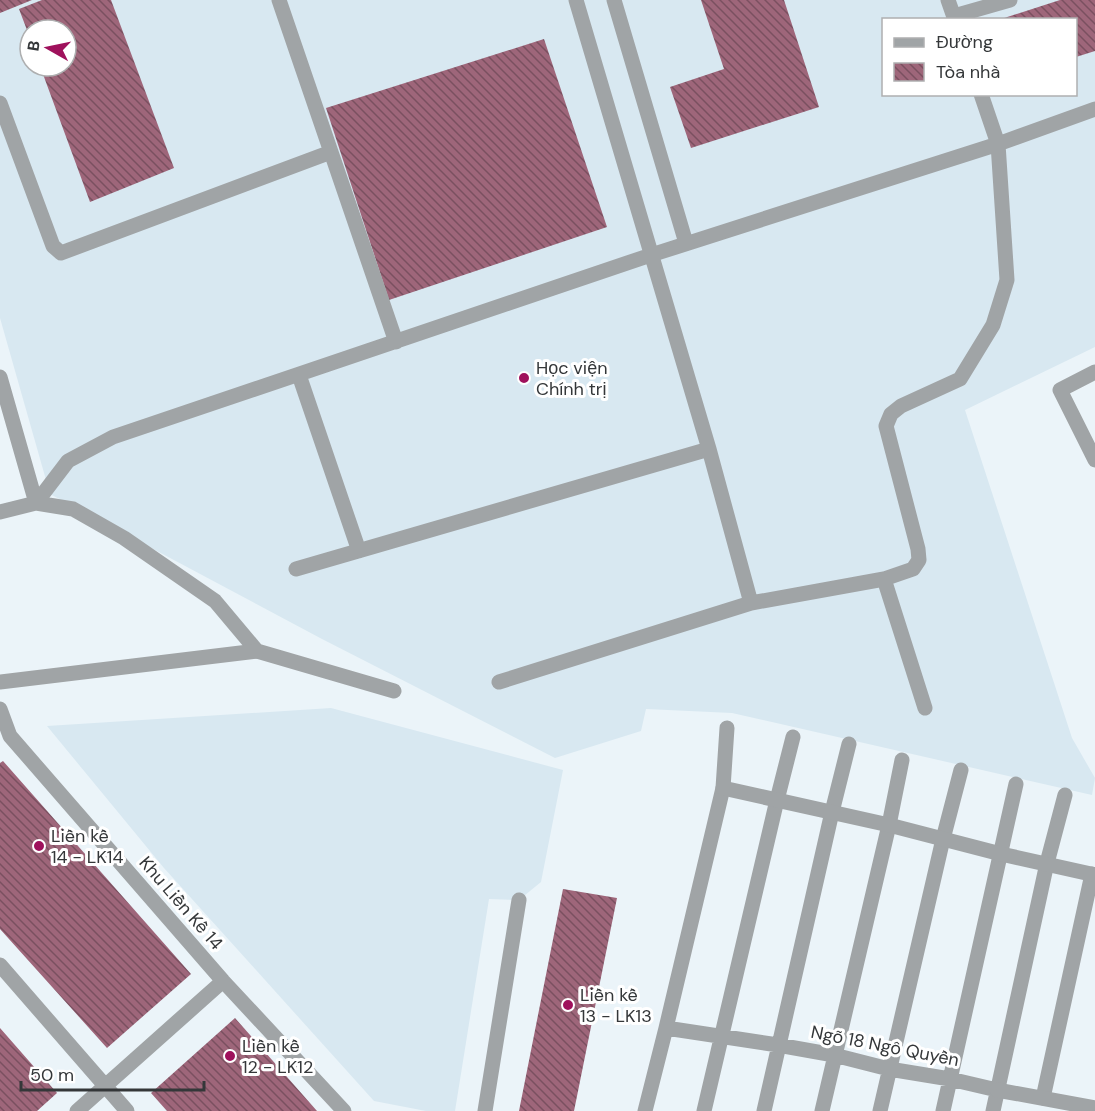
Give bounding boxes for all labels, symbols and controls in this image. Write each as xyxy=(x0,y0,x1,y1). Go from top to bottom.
north arrow xyxy=(18,18,78,78)
legend xyxy=(882,18,1077,96)
text: Đường xyxy=(936,30,993,54)
text: B xyxy=(23,39,45,52)
text: Tòa nhà xyxy=(936,60,1000,84)
place label: Học viện Chính trị xyxy=(536,356,608,401)
marker: Học viện Chính trị xyxy=(517,371,531,385)
place label: Liền kề 14 - LK14 xyxy=(51,824,123,869)
marker: Liền kề 14 - LK14 xyxy=(32,839,46,853)
street label: Khu Liền Kề 14 xyxy=(134,851,228,955)
place label: Liền kề 13 - LK13 xyxy=(580,983,652,1028)
marker: Liền kề 13 - LK13 xyxy=(561,998,575,1012)
street label: Ngõ 18 Ngô Quyền xyxy=(809,1020,961,1072)
place label: Liền kề 12 - LK12 xyxy=(242,1034,313,1079)
marker: Liền kề 12 - LK12 xyxy=(223,1049,237,1063)
scale bar xyxy=(21,1054,204,1092)
text: 50 m xyxy=(30,1063,74,1087)

